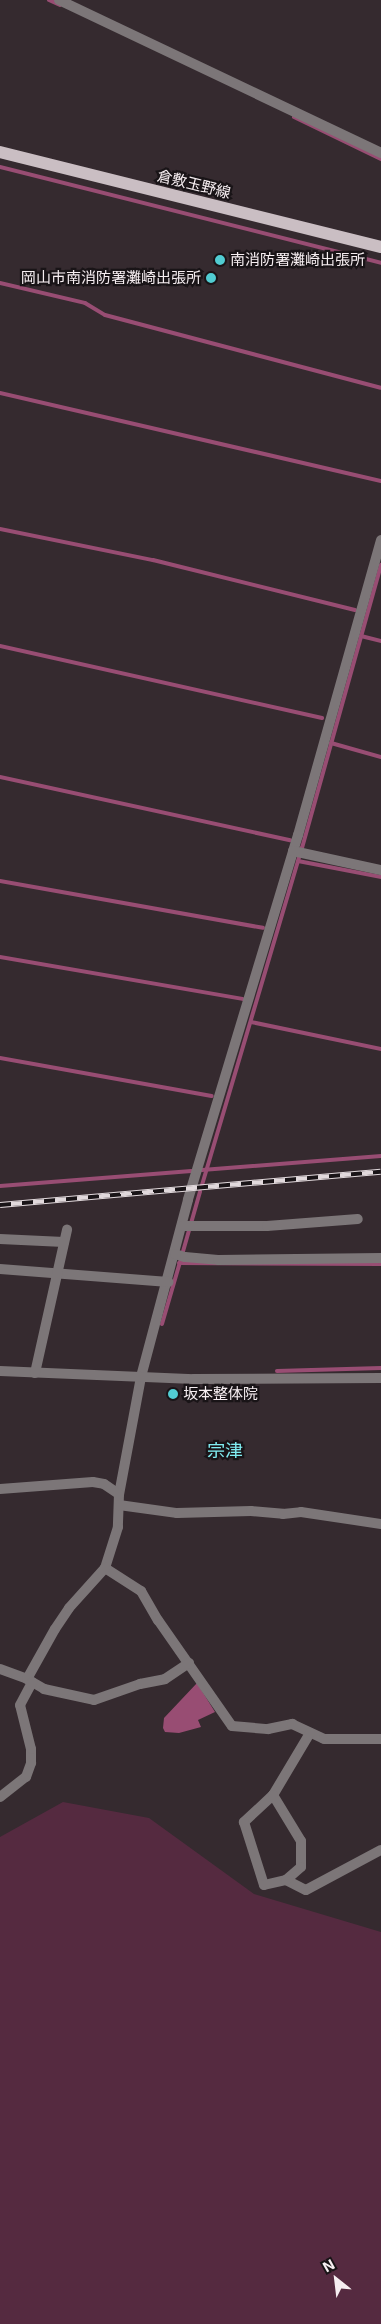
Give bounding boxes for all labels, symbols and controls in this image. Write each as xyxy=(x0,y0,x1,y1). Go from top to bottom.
street label: 倉敷玉野線 xyxy=(155,166,233,202)
place label: 南消防署灘崎出張所 xyxy=(230,251,365,269)
marker: 南消防署灘崎出張所 xyxy=(214,254,226,266)
place label: 岡山市南消防署灘崎出張所 xyxy=(21,269,201,287)
marker: 岡山市南消防署灘崎出張所 xyxy=(205,272,217,284)
place label: 坂本整体院 xyxy=(183,1385,258,1403)
marker: 坂本整体院 xyxy=(167,1388,179,1400)
district label: 宗津 xyxy=(207,1440,243,1462)
north arrow xyxy=(311,2254,361,2304)
text: N xyxy=(320,2255,337,2275)

